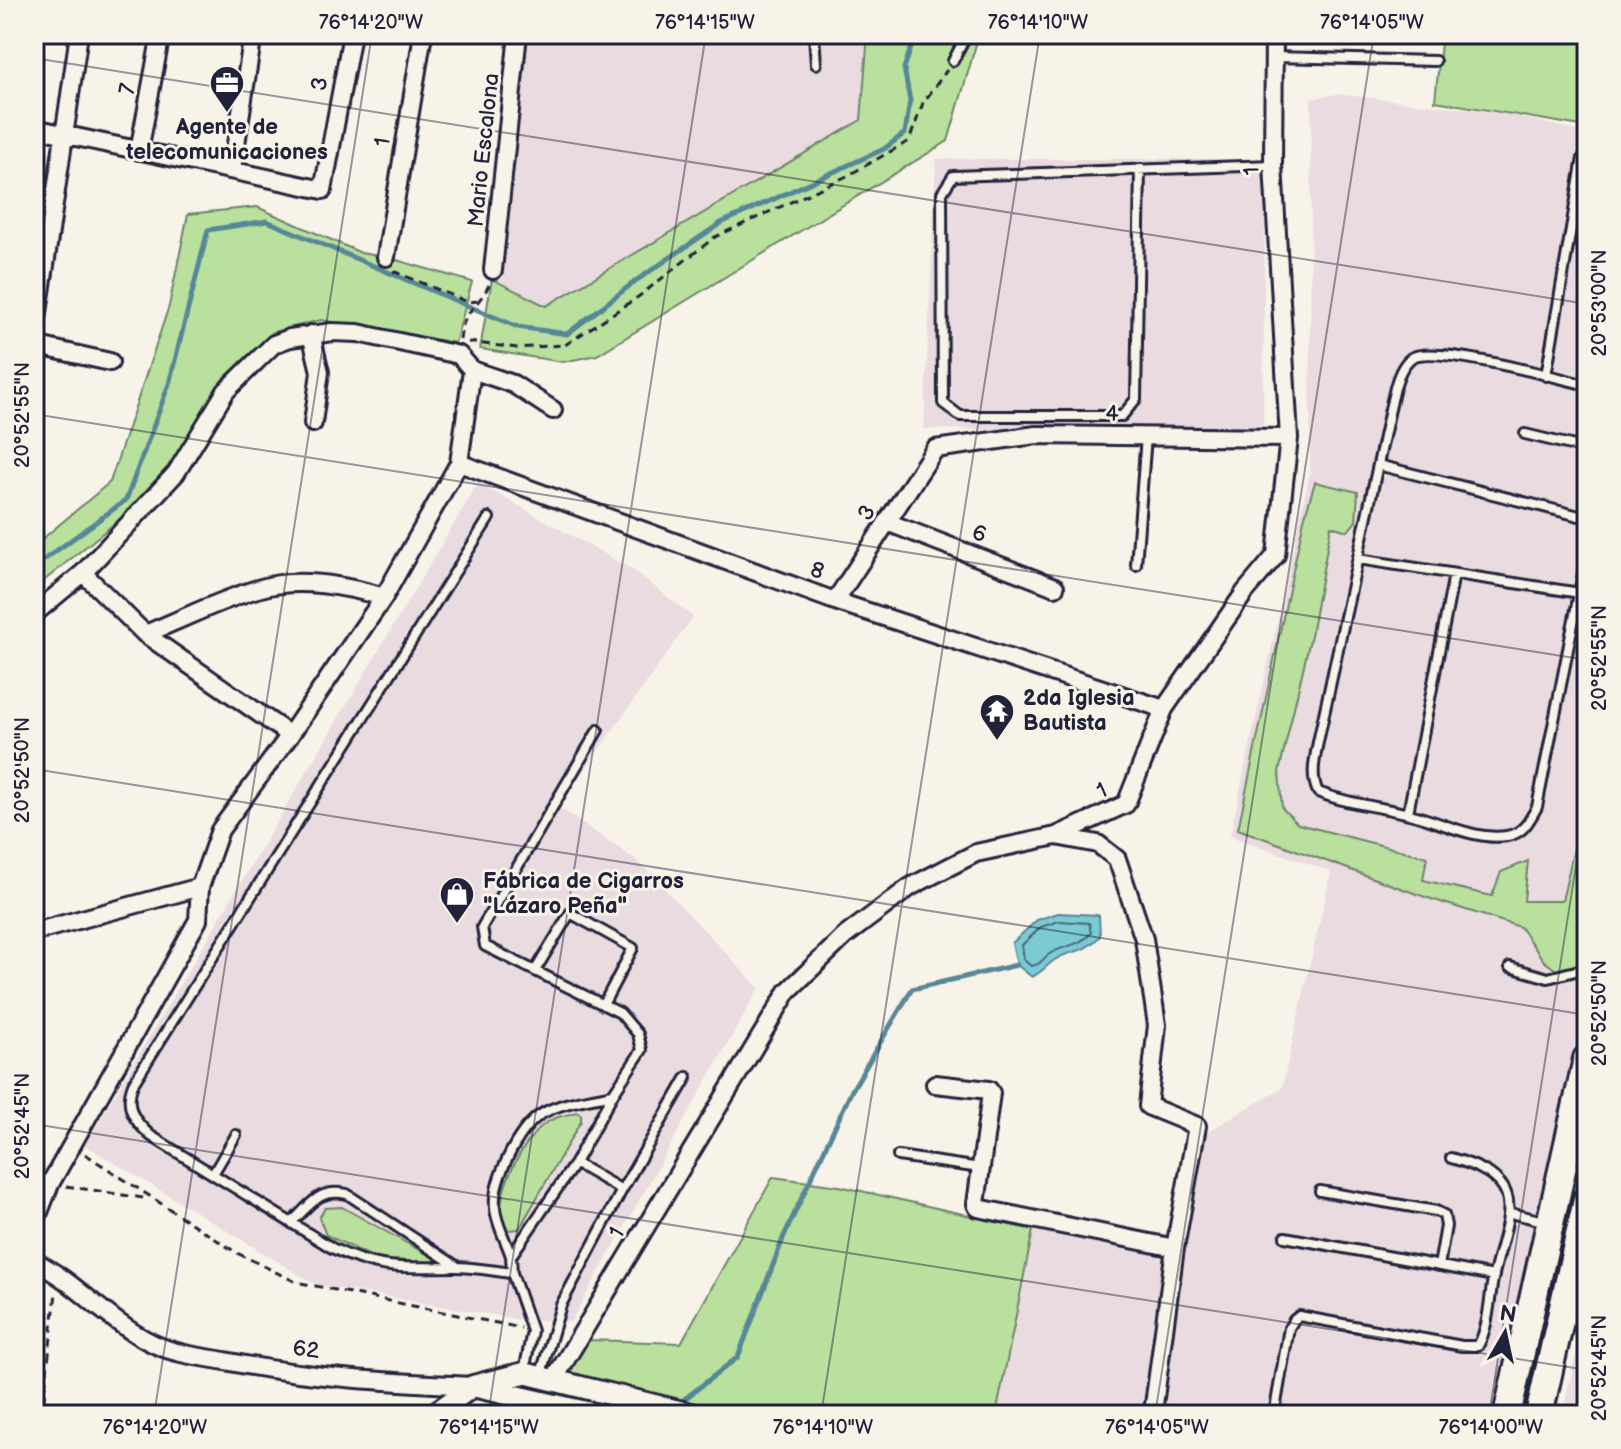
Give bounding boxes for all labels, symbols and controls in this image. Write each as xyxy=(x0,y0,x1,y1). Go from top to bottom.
text: 76°14'20"W xyxy=(319,11,423,35)
text: 76°14'15"W xyxy=(655,11,755,35)
text: 76°14'10"W xyxy=(988,11,1088,35)
text: 76°14'05"W xyxy=(1320,11,1424,35)
office icon: Agente de telecomunicaciones xyxy=(208,64,246,114)
street label: Mario Escalona xyxy=(462,72,506,228)
street label: 3 xyxy=(306,75,334,93)
street label: 7 xyxy=(114,81,142,97)
place label: Agente de telecomunicaciones xyxy=(125,114,328,166)
street label: 1 xyxy=(369,136,397,148)
street label: 1 xyxy=(1238,166,1266,176)
text: 20°53'00"N xyxy=(1588,249,1612,357)
text: 20°52'55"N xyxy=(11,362,35,468)
street label: 4 xyxy=(1105,400,1120,428)
street label: 3 xyxy=(852,500,882,526)
street label: 6 xyxy=(968,519,990,549)
street label: 8 xyxy=(806,556,828,586)
text: 20°52'55"N xyxy=(1588,605,1612,711)
place label: 2da Iglesia Bautista xyxy=(1023,685,1135,737)
temple icon: 2da Iglesia Bautista xyxy=(978,692,1016,742)
text: 20°52'50"N xyxy=(11,717,35,823)
street label: 1 xyxy=(1093,777,1111,805)
place label: Fábrica de Cigarros "Lázaro Peña" xyxy=(483,868,684,920)
shop icon: Fábrica de Cigarros "Lázaro Peña" xyxy=(438,875,476,925)
text: 20°52'50"N xyxy=(1588,960,1612,1066)
text: 20°52'45"N xyxy=(11,1073,35,1179)
street label: 1 xyxy=(603,1222,631,1244)
north arrow xyxy=(1465,1293,1545,1373)
text: N xyxy=(1498,1300,1518,1329)
text: 20°52'45"N xyxy=(1588,1315,1612,1421)
street label: 62 xyxy=(291,1335,321,1365)
text: 76°14'20"W xyxy=(103,1416,207,1440)
text: 76°14'15"W xyxy=(439,1416,539,1440)
text: 76°14'10"W xyxy=(773,1416,873,1440)
text: 76°14'05"W xyxy=(1105,1416,1209,1440)
text: 76°14'00"W xyxy=(1439,1416,1543,1440)

